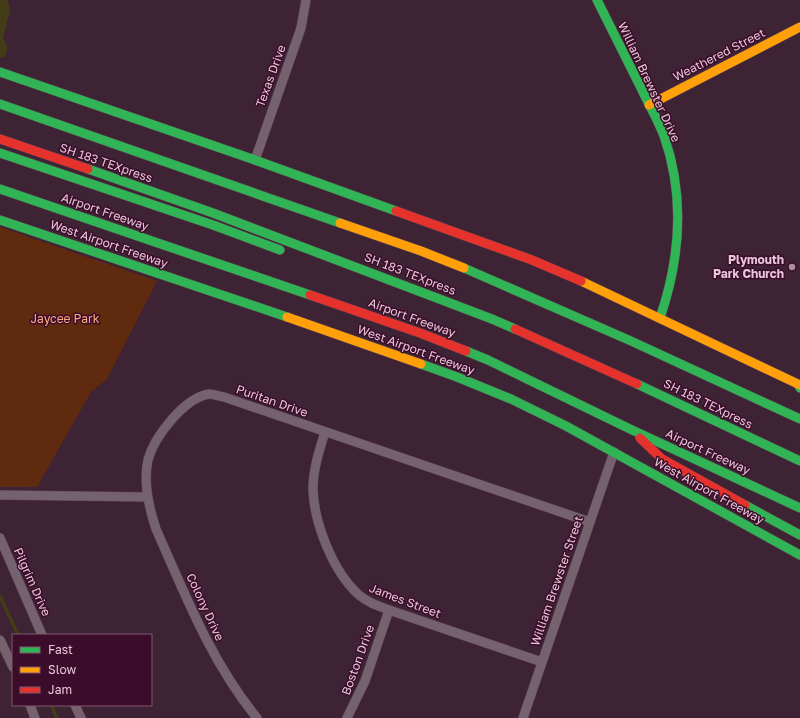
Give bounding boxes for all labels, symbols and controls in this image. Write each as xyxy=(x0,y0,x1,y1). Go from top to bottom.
street label: William Brewster Drive xyxy=(615,19,684,144)
street label: Weathered Street xyxy=(670,25,767,84)
street label: Texas Drive xyxy=(252,42,289,109)
street label: SH 183 TEXpress xyxy=(58,140,155,185)
street label: Airport Freeway xyxy=(59,190,151,234)
street label: West Airport Freeway xyxy=(48,216,170,271)
street label: SH 183 TEXpress xyxy=(362,249,458,298)
place label: Plymouth Park Church xyxy=(713,252,784,281)
marker: Plymouth Park Church xyxy=(787,262,797,272)
street label: Airport Freeway xyxy=(367,295,458,340)
park label: Jaycee Park xyxy=(30,311,100,326)
street label: West Airport Freeway xyxy=(356,321,477,378)
street label: SH 183 TEXpress xyxy=(661,375,755,432)
street label: Puritan Drive xyxy=(234,381,310,420)
street label: Airport Freeway xyxy=(664,425,753,478)
street label: West Airport Freeway xyxy=(652,454,767,527)
street label: William Brewster Street xyxy=(527,514,586,648)
street label: Pilgrim Drive xyxy=(11,545,54,618)
street label: Colony Drive xyxy=(183,571,228,643)
street label: James Street xyxy=(367,580,443,621)
street label: Boston Drive xyxy=(338,623,377,697)
legend xyxy=(12,634,152,706)
text: Fast xyxy=(48,642,73,657)
text: Slow xyxy=(48,662,76,677)
text: Jam xyxy=(48,682,72,697)

